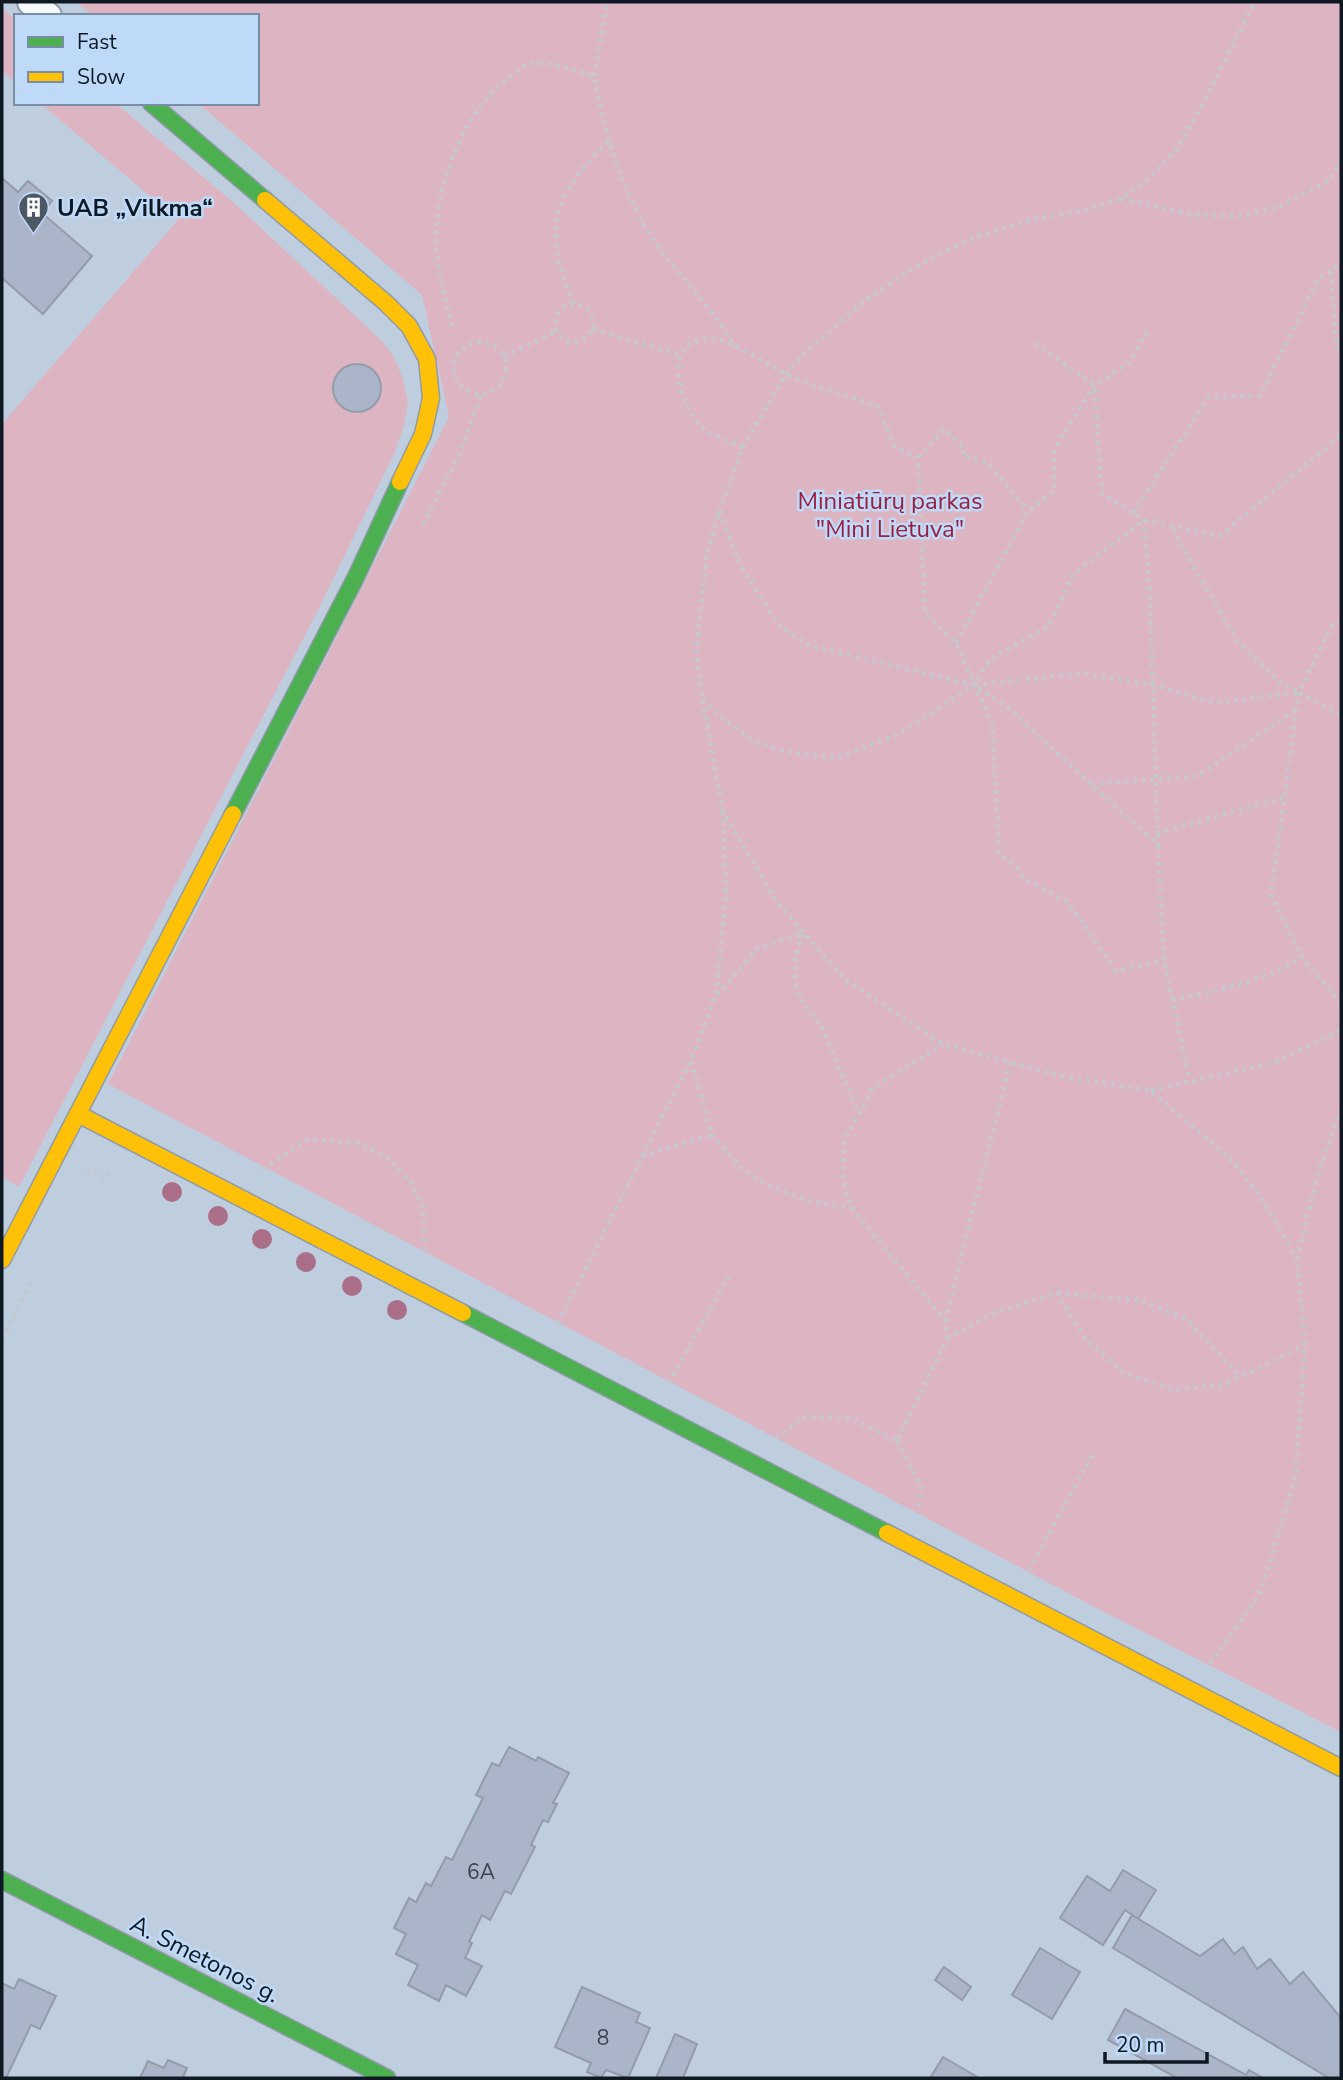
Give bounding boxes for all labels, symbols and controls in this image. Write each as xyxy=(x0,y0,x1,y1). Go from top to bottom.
legend xyxy=(14,14,259,105)
text: Fast xyxy=(77,28,117,56)
text: Slow xyxy=(77,63,126,91)
building icon: UAB „Vilkma“ xyxy=(17,191,51,235)
place label: UAB „Vilkma“ xyxy=(57,192,213,224)
park label: Miniatiūrų parkas "Mini Lietuva" xyxy=(797,485,983,545)
house number: 6A xyxy=(467,1858,495,1886)
street label: A. Smetonos g. xyxy=(125,1908,285,2010)
scale bar xyxy=(1105,2021,1206,2064)
house number: 8 xyxy=(597,2024,609,2052)
text: 20 m xyxy=(1116,2031,1165,2059)

